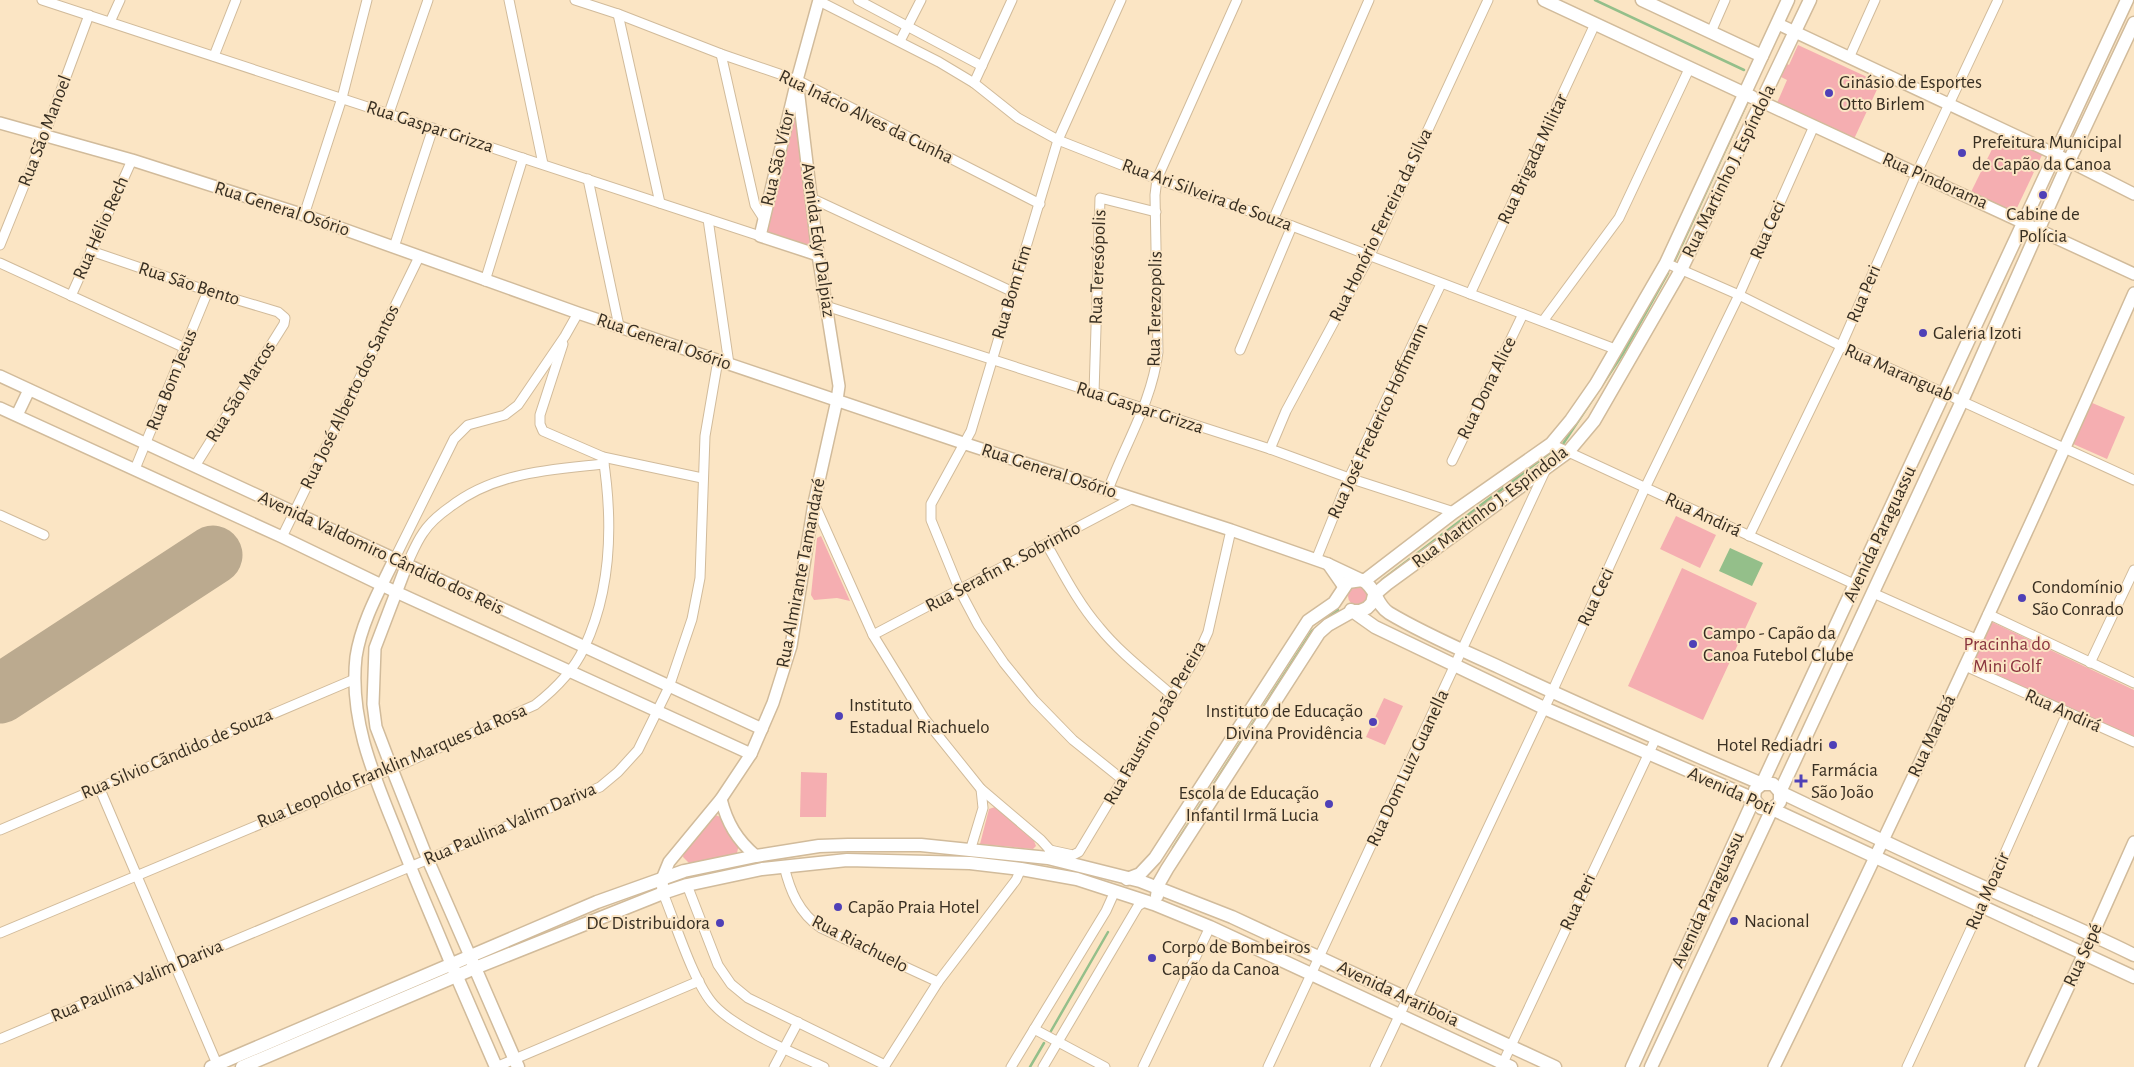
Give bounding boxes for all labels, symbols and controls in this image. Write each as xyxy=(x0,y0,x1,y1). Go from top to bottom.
street label: Rua Inácio Alves da Cunha xyxy=(776,67,956,168)
street label: Rua São Manoel xyxy=(15,73,75,189)
place label: Ginásio de Esportes Otto Birlem xyxy=(1839,73,1982,114)
street label: Rua Martinho J. Espíndola xyxy=(1679,81,1779,260)
marker: Ginásio de Esportes Otto Birlem xyxy=(1823,87,1835,99)
street label: Rua Brigada Militar xyxy=(1494,91,1572,227)
street label: Rua Gaspar Grizza xyxy=(364,97,496,157)
street label: Rua São Vítor xyxy=(758,108,798,208)
street label: Rua Honório Ferreira da Silva xyxy=(1326,125,1436,324)
place label: Prefeitura Municipal de Capão da Canoa xyxy=(1972,133,2122,174)
marker: Prefeitura Municipal de Capão da Canoa xyxy=(1956,147,1968,159)
street label: Rua Pindorama xyxy=(1879,149,1991,213)
street label: Rua Ari Silveira de Souza xyxy=(1119,155,1295,235)
street label: Avenida Edyr Dalpiaz xyxy=(798,162,838,319)
street label: Rua Hélio Rech xyxy=(70,174,132,282)
street label: Rua General Osório xyxy=(212,178,352,240)
marker: Cabine de Polícia xyxy=(2037,189,2049,201)
street label: Rua Ceci xyxy=(1747,198,1789,262)
place label: Cabine de Polícia xyxy=(2006,205,2080,246)
street label: Rua Teresópolis xyxy=(1086,209,1110,325)
street label: Rua Bom Fim xyxy=(989,243,1035,341)
street label: Rua Terezopolis xyxy=(1144,251,1166,367)
street label: Rua São Bento xyxy=(136,259,242,309)
street label: Rua Peri xyxy=(1843,263,1885,325)
street label: Rua José Alberto dos Santos xyxy=(297,302,403,492)
street label: Rua General Osório xyxy=(594,310,734,374)
street label: Rua José Frederico Hoffmann xyxy=(1324,320,1432,522)
place label: Galeria Izoti xyxy=(1933,324,2022,343)
street label: Rua Bom Jesus xyxy=(143,327,201,433)
marker: Galeria Izoti xyxy=(1917,327,1929,339)
street label: Rua Dona Alice xyxy=(1454,334,1520,442)
street label: Rua São Marcos xyxy=(203,338,279,446)
street label: Rua Maranguab xyxy=(1842,341,1956,405)
street label: Rua Gaspar Grizza xyxy=(1074,378,1206,438)
street label: Rua General Osório xyxy=(979,440,1119,502)
street label: Rua Martinho J. Espíndola xyxy=(1408,442,1572,572)
street label: Avenida Paraguassu xyxy=(1840,463,1920,605)
street label: Rua Almirante Tamandaré xyxy=(773,477,829,669)
street label: Avenida Valdomiro Cândido dos Reis xyxy=(255,488,507,618)
street label: Rua Andirá xyxy=(1662,489,1744,541)
street label: Rua Serafin R. Sobrinho xyxy=(922,518,1084,616)
street label: Rua Ceci xyxy=(1574,565,1618,629)
place label: Condomínio São Conrado xyxy=(2032,578,2124,619)
marker: Condomínio São Conrado xyxy=(2016,592,2028,604)
place label: Campo - Capão da Canoa Futebol Clube xyxy=(1703,624,1854,665)
park label: Pracinha do Mini Golf xyxy=(1963,635,2051,676)
street label: Rua Faustino João Pereira xyxy=(1100,638,1210,808)
marker: Campo - Capão da Canoa Futebol Clube xyxy=(1687,638,1699,650)
street label: Rua Dom Luiz Guanella xyxy=(1363,686,1453,849)
street label: Rua Andirá xyxy=(2022,686,2104,736)
street label: Rua Marabá xyxy=(1905,692,1959,780)
place label: Instituto Estadual Riachuelo xyxy=(849,696,990,737)
street label: Rua Leopoldo Franklin Marques da Rosa xyxy=(254,700,530,832)
place label: Instituto de Educação Divina Providência xyxy=(1206,702,1363,743)
street label: Rua Silvio Cãndido de Souza xyxy=(78,705,276,803)
marker: Instituto Estadual Riachuelo xyxy=(833,710,845,722)
marker: Instituto de Educação Divina Providência xyxy=(1367,716,1379,728)
place label: Hotel Rediadri xyxy=(1716,736,1823,755)
marker: Hotel Rediadri xyxy=(1827,739,1839,751)
place label: Farmácia São João xyxy=(1811,761,1878,802)
street label: Avenida Poti xyxy=(1685,764,1777,818)
marker: Farmácia São João xyxy=(1795,775,1807,787)
street label: Rua Paulina Valim Dariva xyxy=(421,779,599,869)
place label: Escola de Educação Infantil Irmã Lucia xyxy=(1179,784,1319,825)
marker: Escola de Educação Infantil Irmã Lucia xyxy=(1323,798,1335,810)
street label: Avenida Paraguassu xyxy=(1668,829,1748,971)
street label: Rua Moacir xyxy=(1963,849,2013,933)
street label: Rua Peri xyxy=(1557,871,1599,933)
place label: Capão Praia Hotel xyxy=(848,898,980,917)
marker: Capão Praia Hotel xyxy=(832,901,844,913)
street label: Rua Riachuelo xyxy=(809,912,911,976)
place label: Nacional xyxy=(1744,912,1810,931)
place label: DC Distribuidora xyxy=(586,914,710,933)
marker: Nacional xyxy=(1728,915,1740,927)
marker: DC Distribuidora xyxy=(714,917,726,929)
street label: Rua Sepé xyxy=(2060,920,2106,990)
street label: Rua Paulina Valim Dariva xyxy=(48,936,226,1026)
place label: Corpo de Bombeiros Capão da Canoa xyxy=(1162,938,1311,979)
marker: Corpo de Bombeiros Capão da Canoa xyxy=(1146,952,1158,964)
street label: Avenida Arariboia xyxy=(1334,958,1462,1031)

